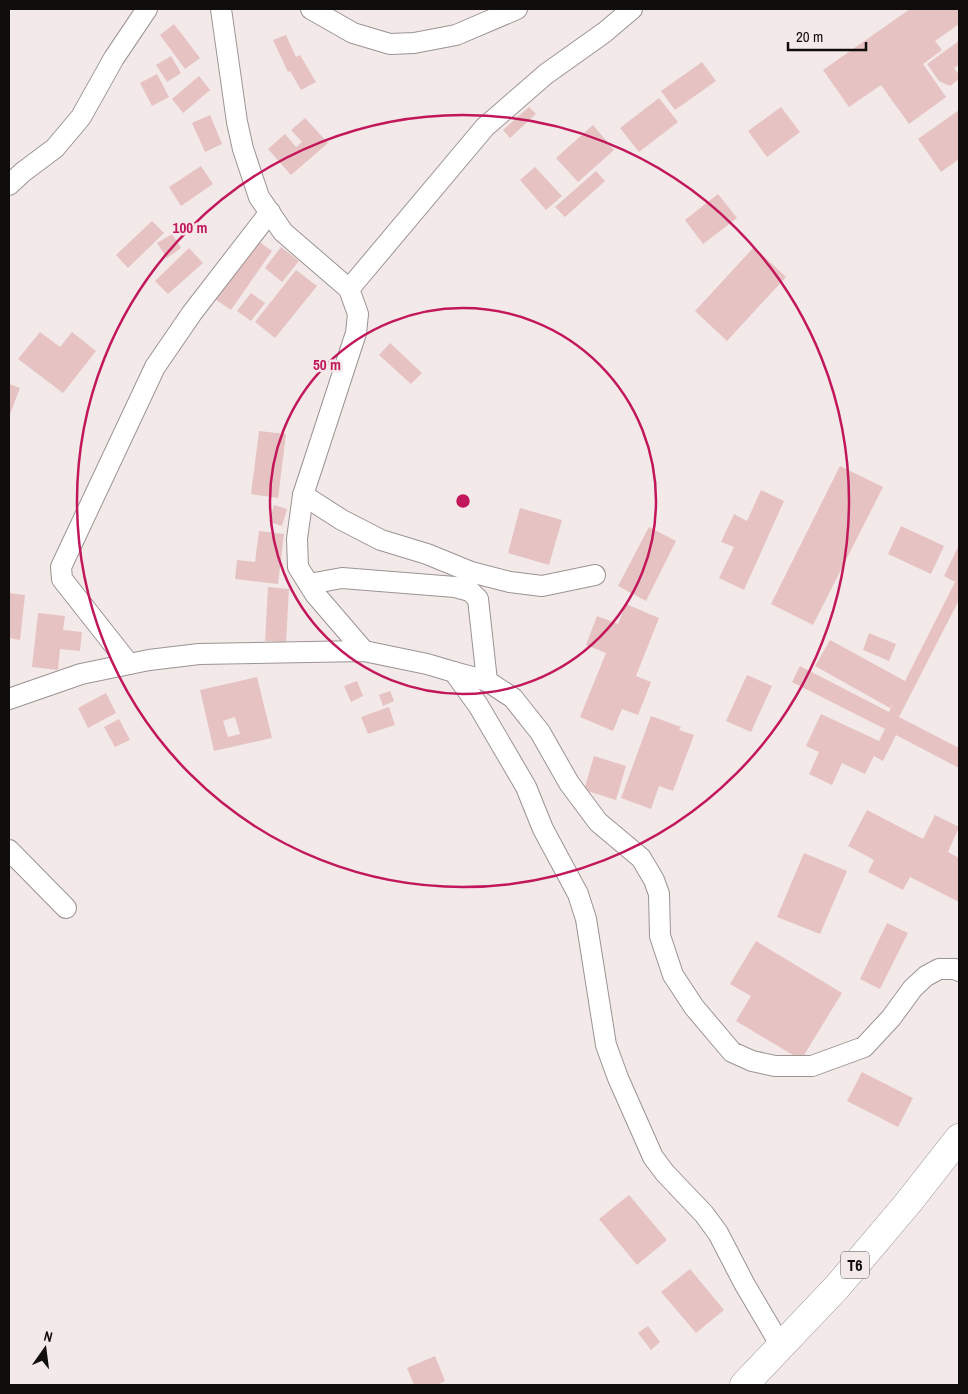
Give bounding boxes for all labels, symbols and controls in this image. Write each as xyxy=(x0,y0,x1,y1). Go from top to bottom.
scale bar xyxy=(788,20,866,52)
text: 20 m xyxy=(796,26,823,47)
text: 100 m xyxy=(173,217,207,238)
text: 50 m xyxy=(313,354,341,375)
centre of rings xyxy=(454,492,472,510)
road number: T6 xyxy=(841,1252,869,1278)
north arrow xyxy=(20,1324,70,1374)
text: N xyxy=(42,1327,54,1346)

